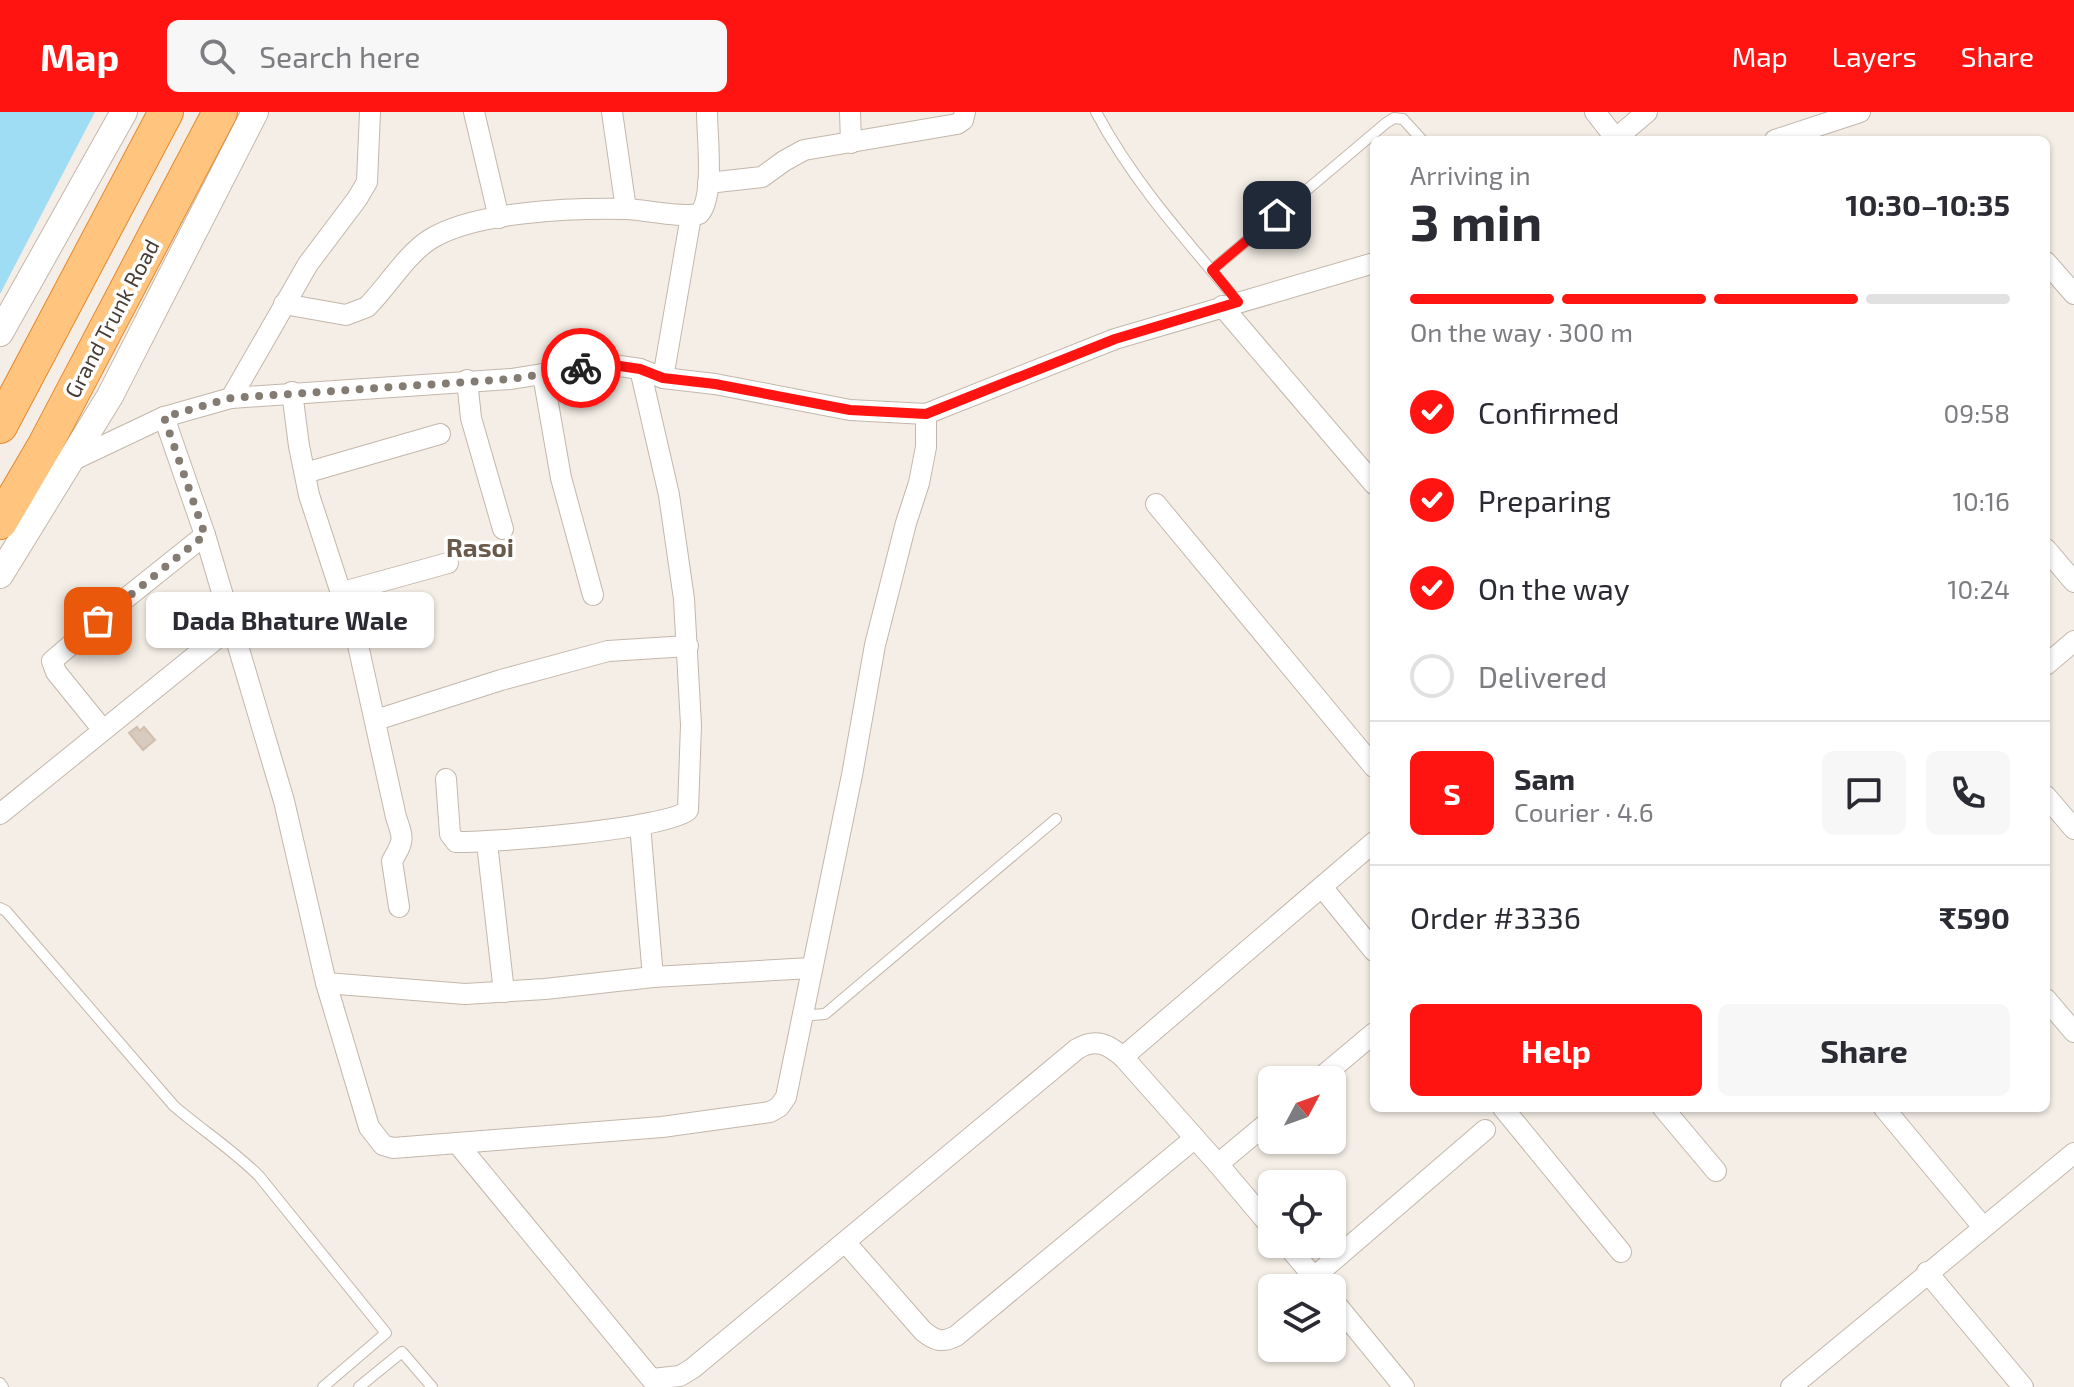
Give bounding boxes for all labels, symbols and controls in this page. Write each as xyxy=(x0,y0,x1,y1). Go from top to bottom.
search box xyxy=(167,20,727,92)
text: Map xyxy=(40,33,119,79)
icon: search xyxy=(195,34,239,78)
text: Search here xyxy=(259,38,420,74)
text: Map xyxy=(1732,39,1788,73)
text: Layers xyxy=(1832,39,1917,73)
text: Share xyxy=(1961,39,2034,73)
text: Arriving in xyxy=(1410,159,1531,190)
pin xyxy=(1243,181,1311,249)
text: 10:30–10:35 xyxy=(1845,186,2010,222)
text: 3 min xyxy=(1410,189,1542,251)
icon: home xyxy=(1255,193,1299,237)
street label: Grand Trunk Road xyxy=(58,234,164,402)
text: On the way · 300 m xyxy=(1410,316,1633,347)
courier xyxy=(541,328,621,408)
icon: bike xyxy=(559,346,603,390)
icon: check xyxy=(1410,390,1454,434)
text: Confirmed xyxy=(1478,394,1619,430)
text: 09:58 xyxy=(1944,397,2010,428)
icon: check xyxy=(1410,478,1454,522)
text: Preparing xyxy=(1478,482,1611,518)
text: 10:16 xyxy=(1953,485,2010,516)
district label: Rasoi xyxy=(446,531,514,562)
icon: check xyxy=(1410,566,1454,610)
text: On the way xyxy=(1478,570,1630,606)
text: 10:24 xyxy=(1947,573,2010,604)
pin xyxy=(64,587,132,655)
callout: Dada Bhature Wale xyxy=(146,593,434,649)
icon: bag xyxy=(76,599,120,643)
text: Dada Bhature Wale xyxy=(172,604,408,635)
text: Delivered xyxy=(1478,658,1607,694)
button: chat xyxy=(1822,751,1906,835)
button: phone xyxy=(1926,751,2010,835)
text: Sam xyxy=(1514,760,1575,796)
text: S xyxy=(1443,775,1461,811)
text: Courier · 4.6 xyxy=(1514,796,1654,827)
text: Order #3336 xyxy=(1410,899,1581,935)
text: ₹590 xyxy=(1939,899,2010,935)
button: Help xyxy=(1410,1004,1702,1096)
button: Share xyxy=(1718,1004,2010,1096)
north arrow xyxy=(1258,1066,1346,1154)
map controls xyxy=(1258,1066,1346,1362)
button: locate xyxy=(1258,1170,1346,1258)
button: layers xyxy=(1258,1274,1346,1362)

